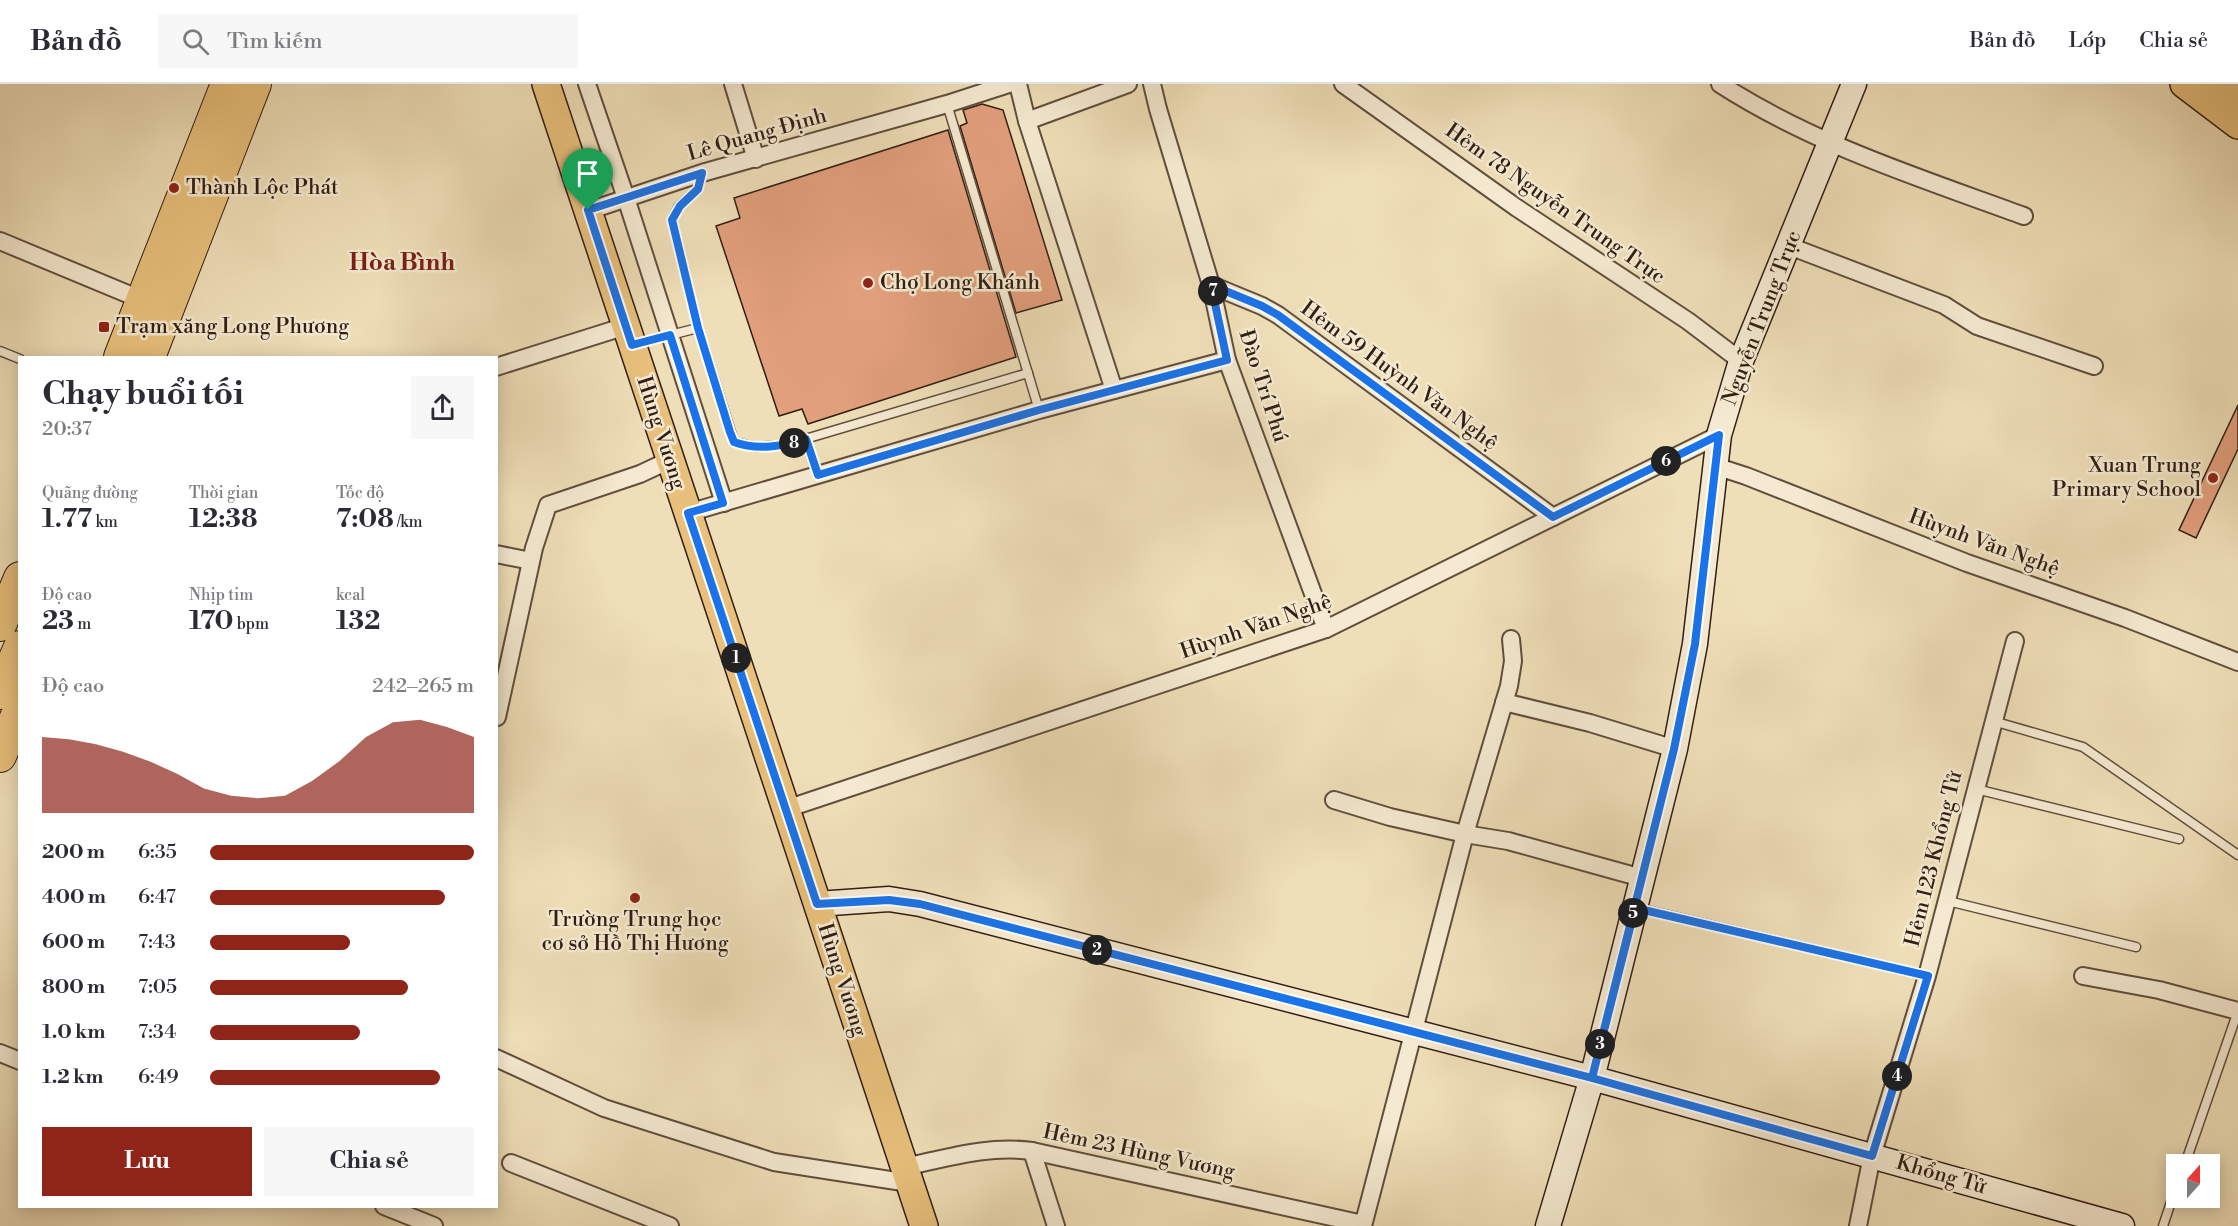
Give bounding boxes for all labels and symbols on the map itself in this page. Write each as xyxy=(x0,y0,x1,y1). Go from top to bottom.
street label: Lê Quang Định xyxy=(684,103,830,167)
street label: Hẻm 78 Nguyễn Trung Trực xyxy=(1440,118,1670,290)
pin xyxy=(562,148,613,210)
place label: Thành Lộc Phát xyxy=(186,175,339,201)
marker: Thành Lộc Phát xyxy=(167,181,181,195)
street label: Nguyễn Trung Trực xyxy=(1717,227,1807,409)
district label: Hòa Bình xyxy=(349,248,455,278)
place label: Chợ Long Khánh xyxy=(880,270,1040,296)
marker: Chợ Long Khánh xyxy=(861,276,875,290)
pin: 7 xyxy=(1198,276,1228,306)
street label: Hẻm 59 Huỳnh Văn Nghệ xyxy=(1295,296,1503,456)
place label: Trạm xăng Long Phương xyxy=(116,314,349,340)
marker: Trạm xăng Long Phương xyxy=(97,320,111,334)
street label: Đào Trí Phú xyxy=(1233,327,1293,445)
street label: Hùng Vương xyxy=(630,373,692,493)
pin: 8 xyxy=(779,428,809,458)
pin: 6 xyxy=(1651,446,1681,476)
place label: Xuan Trung Primary School xyxy=(2052,453,2201,503)
marker: Xuan Trung Primary School xyxy=(2206,471,2220,485)
street label: Hùynh Văn Nghệ xyxy=(1905,504,2063,582)
street label: Hùynh Văn Nghệ xyxy=(1177,589,1335,665)
pin: 1 xyxy=(721,643,751,673)
street label: Hẻm 123 Khổng Tử xyxy=(1900,768,1969,949)
marker: Trường Trung học cơ sở Hồ Thị Hương xyxy=(628,891,642,905)
pin: 5 xyxy=(1618,898,1648,928)
place label: Trường Trung học cơ sở Hồ Thị Hương xyxy=(541,907,729,957)
street label: Hùng Vương xyxy=(811,920,873,1040)
pin: 2 xyxy=(1082,935,1112,965)
pin: 3 xyxy=(1585,1029,1615,1059)
pin: 4 xyxy=(1882,1061,1912,1091)
street label: Hẻm 23 Hùng Vương xyxy=(1041,1119,1237,1185)
street label: Khổng Tử xyxy=(1893,1150,1990,1201)
north arrow xyxy=(2166,1154,2220,1208)

